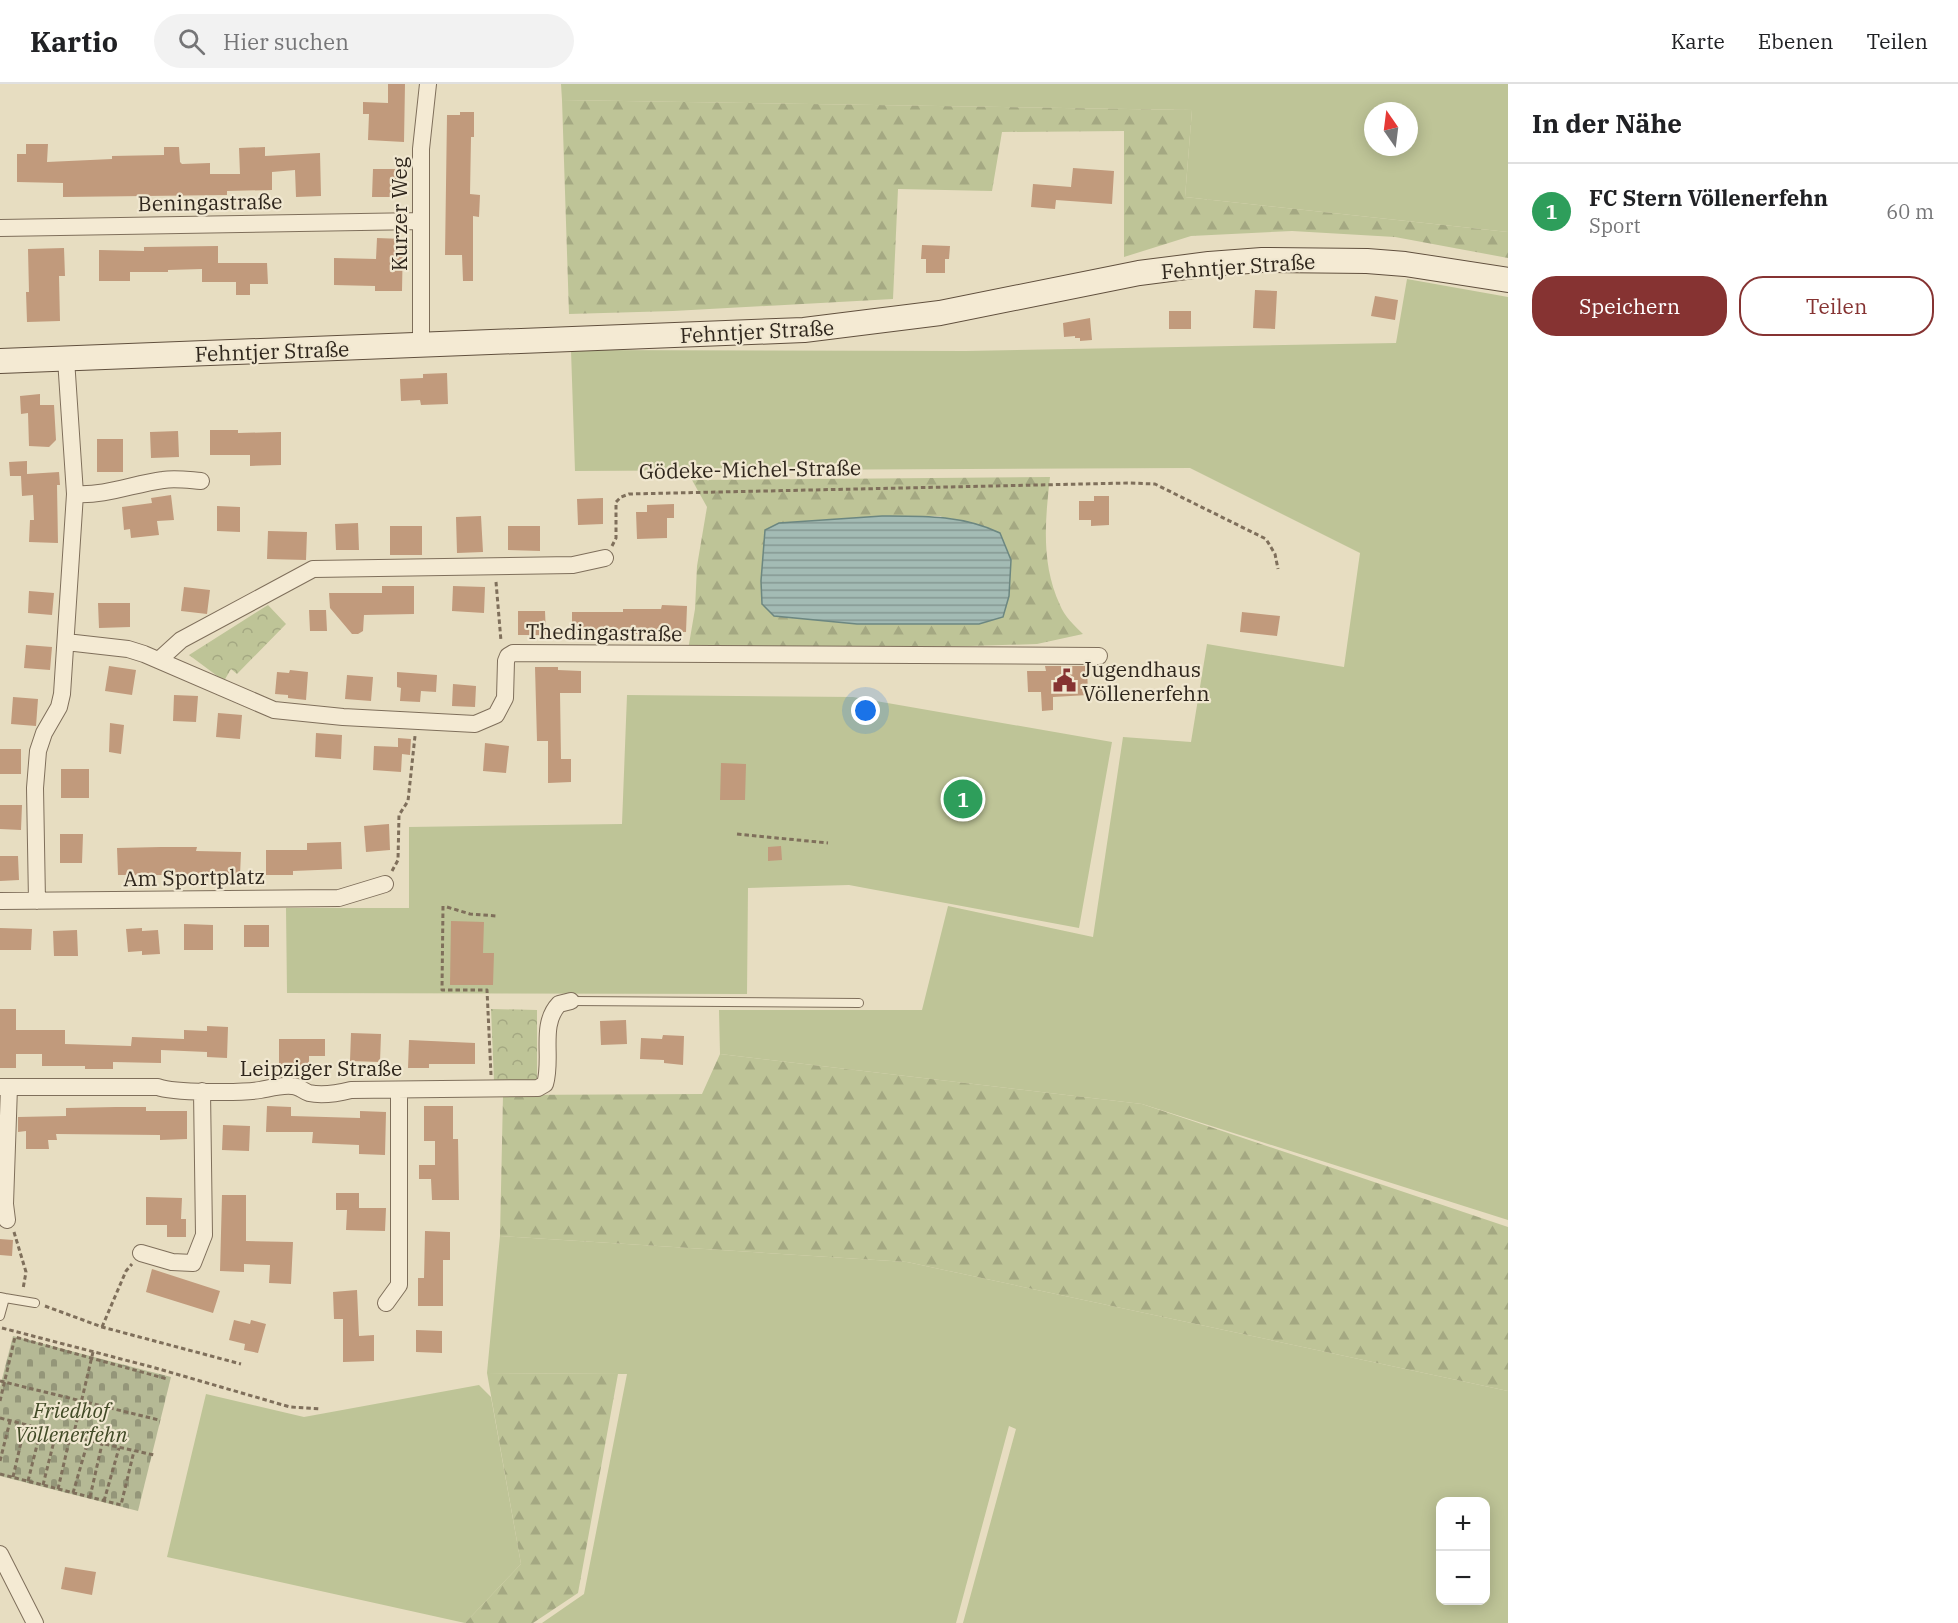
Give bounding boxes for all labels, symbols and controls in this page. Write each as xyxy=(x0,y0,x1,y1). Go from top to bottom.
search box xyxy=(154,14,574,68)
text: Kartio xyxy=(30,23,118,60)
icon: search xyxy=(175,25,208,58)
text: Hier suchen xyxy=(223,27,349,56)
text: Karte xyxy=(1671,27,1725,55)
text: Ebenen xyxy=(1758,27,1833,55)
text: Teilen xyxy=(1866,27,1928,55)
north arrow xyxy=(1364,102,1418,156)
text: In der Nähe xyxy=(1532,106,1682,140)
street label: Kurzer Weg xyxy=(385,156,413,271)
text: FC Stern Völlenerfehn xyxy=(1589,183,1828,212)
street label: Beningastraße xyxy=(137,187,283,217)
text: 1 xyxy=(1546,198,1558,225)
text: 60 m xyxy=(1886,198,1934,225)
text: Sport xyxy=(1589,212,1641,239)
street label: Fehntjer Straße xyxy=(1160,247,1316,285)
button: Speichern xyxy=(1532,276,1727,336)
button: Teilen xyxy=(1739,276,1934,336)
street label: Fehntjer Straße xyxy=(679,313,835,349)
street label: Fehntjer Straße xyxy=(194,334,350,368)
street label: Gödeke-Michel-Straße xyxy=(639,453,861,485)
street label: Thedingastraße xyxy=(525,617,683,647)
place label: Jugendhaus Völlenerfehn xyxy=(1082,655,1210,707)
public building icon: Jugendhaus Völlenerfehn xyxy=(1051,668,1077,694)
your location xyxy=(851,696,880,725)
pin: 1 xyxy=(944,776,982,822)
street label: Am Sportplatz xyxy=(123,862,265,892)
street label: Leipziger Straße xyxy=(240,1054,402,1082)
park label: Friedhof Völlenerfehn xyxy=(15,1396,127,1448)
map controls xyxy=(1436,1497,1490,1605)
button: + xyxy=(1436,1497,1490,1551)
button: − xyxy=(1436,1551,1490,1605)

